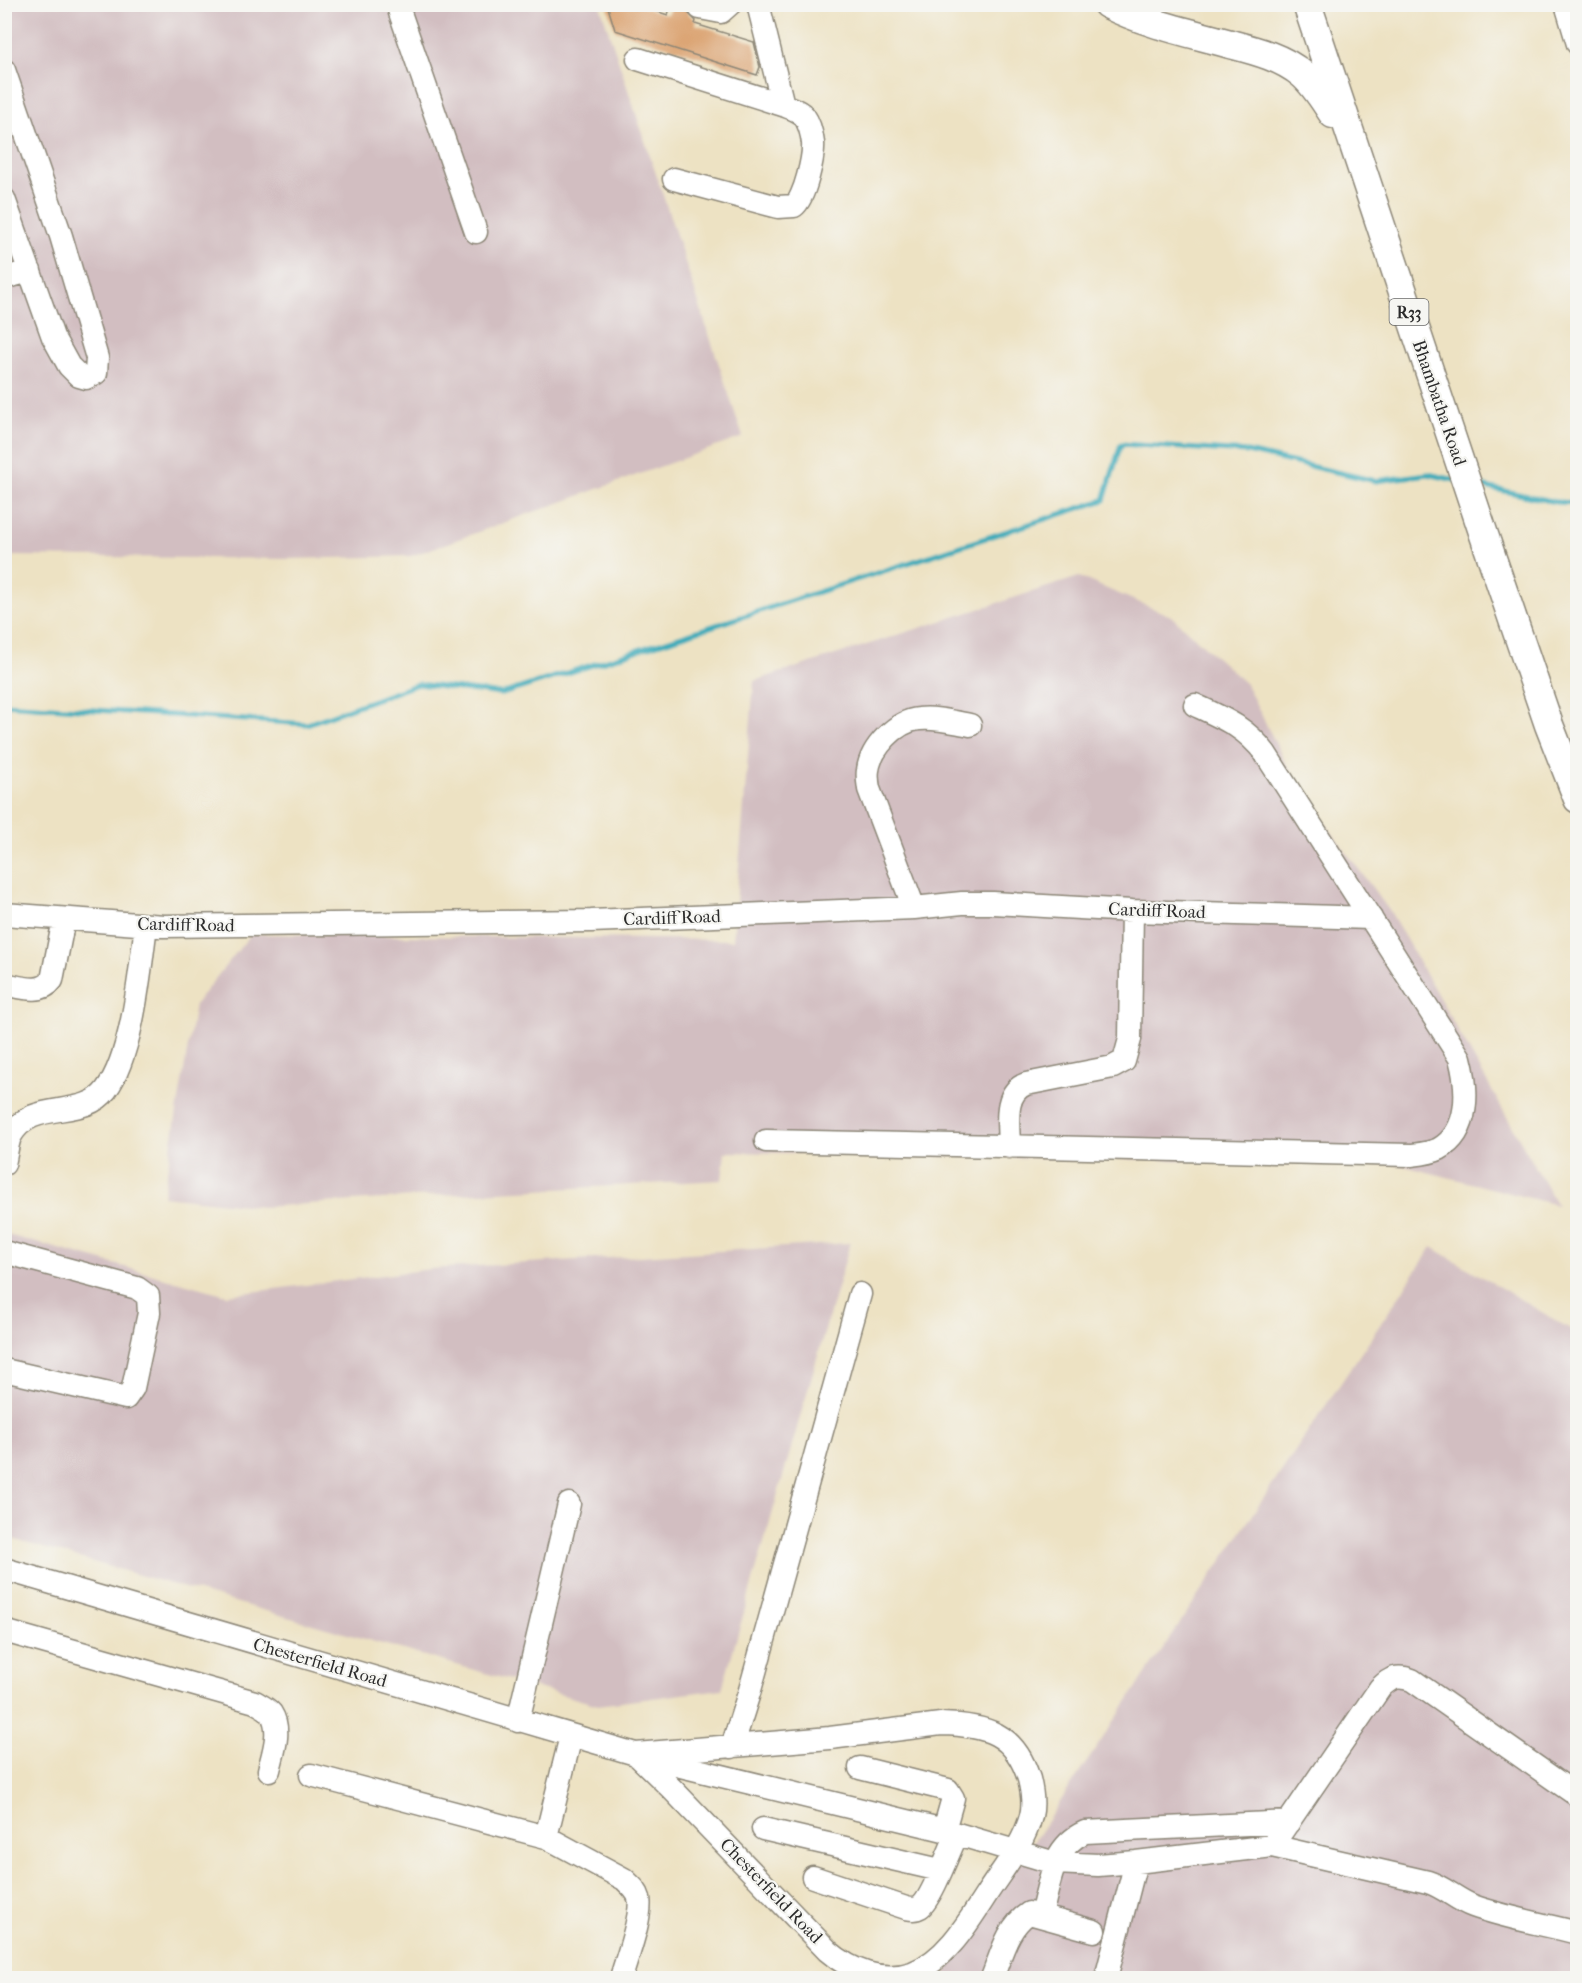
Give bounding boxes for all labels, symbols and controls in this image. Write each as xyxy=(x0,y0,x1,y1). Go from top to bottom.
road number: R33 xyxy=(1390,299,1428,325)
street label: Bhambatha Road xyxy=(1408,337,1470,469)
street label: Cardiff Road xyxy=(1108,899,1206,923)
street label: Cardiff Road xyxy=(623,906,721,930)
street label: Cardiff Road xyxy=(137,914,235,936)
street label: Chesterfield Road xyxy=(251,1634,389,1692)
street label: Chesterfield Road xyxy=(715,1834,827,1948)

